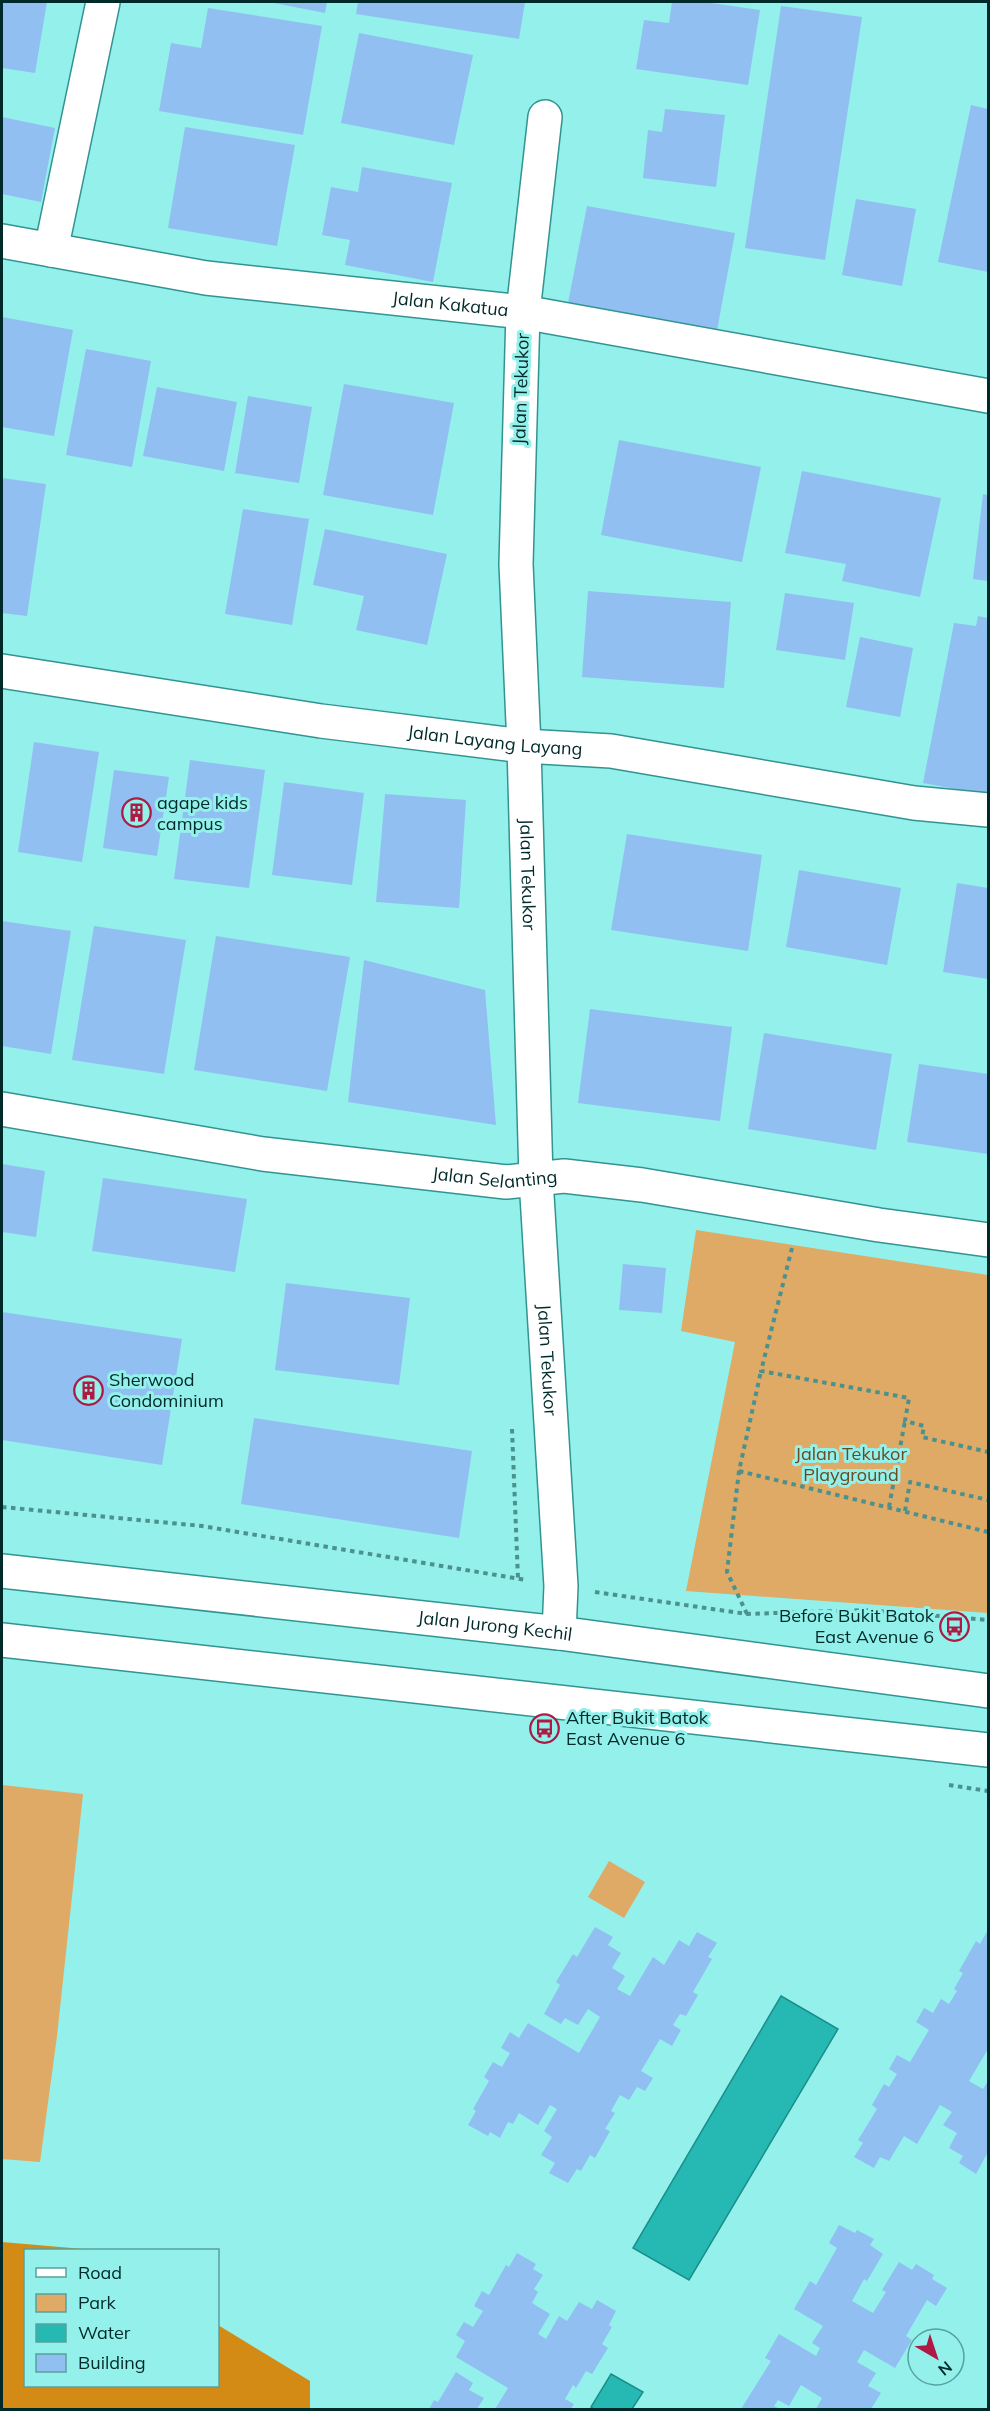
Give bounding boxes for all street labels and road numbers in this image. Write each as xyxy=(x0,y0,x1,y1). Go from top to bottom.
street label: Jalan Kakatua xyxy=(391,286,510,321)
street label: Jalan Tekukor xyxy=(507,332,534,445)
street label: Jalan Layang Layang xyxy=(406,720,583,760)
street label: Jalan Tekukor xyxy=(515,818,541,931)
street label: Jalan Selanting xyxy=(431,1162,558,1193)
street label: Jalan Tekukor xyxy=(533,1303,563,1417)
street label: Jalan Jurong Kechil xyxy=(417,1605,574,1646)

